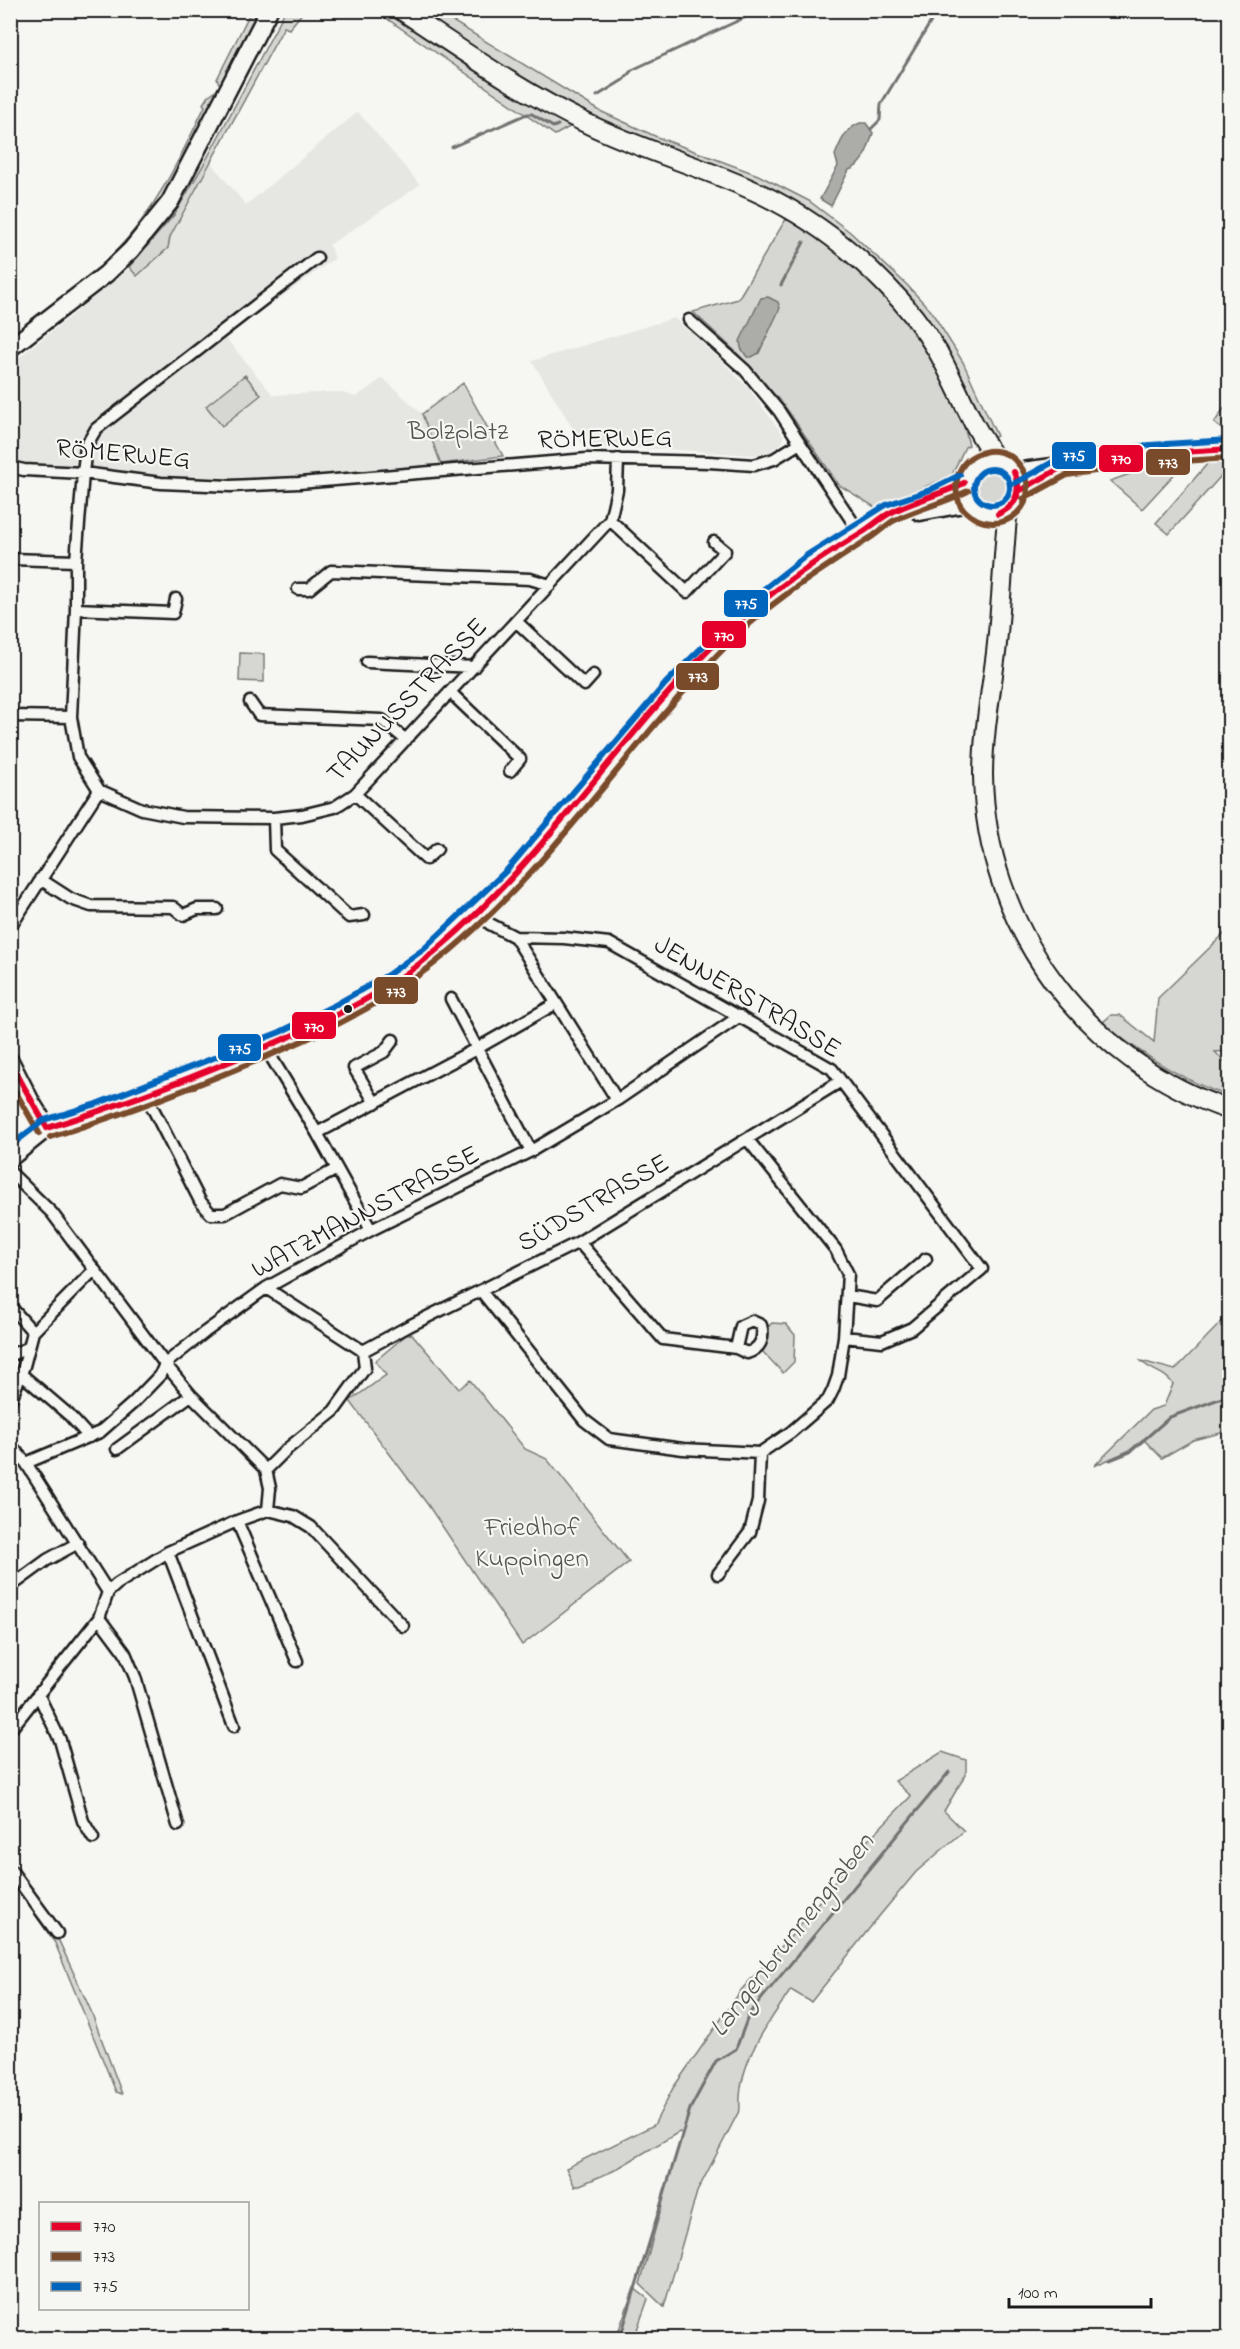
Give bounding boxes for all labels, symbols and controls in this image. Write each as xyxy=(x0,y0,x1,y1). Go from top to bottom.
park label: Bolzplatz xyxy=(407,413,509,452)
street label: RÖMERWEG xyxy=(537,419,673,461)
street label: RÖMERWEG xyxy=(54,430,192,480)
line badge: 775 xyxy=(1051,441,1097,470)
line badge: 770 xyxy=(1098,444,1144,473)
text: 775 xyxy=(1063,445,1086,469)
text: 770 xyxy=(1111,448,1131,472)
line badge: 773 xyxy=(1145,448,1191,476)
text: 773 xyxy=(1158,452,1178,476)
line badge: 775 xyxy=(723,589,769,618)
text: 775 xyxy=(735,593,758,617)
street label: TAUNUSSTRASSE xyxy=(319,609,497,793)
line badge: 770 xyxy=(701,620,747,649)
text: 770 xyxy=(714,625,734,649)
line badge: 773 xyxy=(675,662,720,691)
text: 773 xyxy=(688,666,708,690)
street label: JENNERSTRASSE xyxy=(646,927,848,1069)
line badge: 773 xyxy=(373,976,419,1005)
text: 773 xyxy=(386,981,406,1005)
unlabelled marker xyxy=(342,1003,354,1015)
line badge: 770 xyxy=(291,1011,337,1040)
text: 770 xyxy=(304,1016,324,1040)
line badge: 775 xyxy=(217,1033,262,1062)
text: 775 xyxy=(229,1038,252,1062)
street label: WATZMANNSTRASSE xyxy=(245,1136,487,1290)
street label: SÜDSTRASSE xyxy=(511,1145,677,1263)
park label: Friedhof Kuppingen xyxy=(475,1509,589,1579)
water label: Langenbrunnengraben xyxy=(700,1824,887,2047)
legend xyxy=(39,2202,249,2310)
text: 770 xyxy=(93,2215,116,2241)
text: 773 xyxy=(93,2245,115,2271)
scale bar xyxy=(1009,2271,1152,2309)
text: 775 xyxy=(93,2275,118,2301)
text: 100 m xyxy=(1018,2281,1058,2307)

